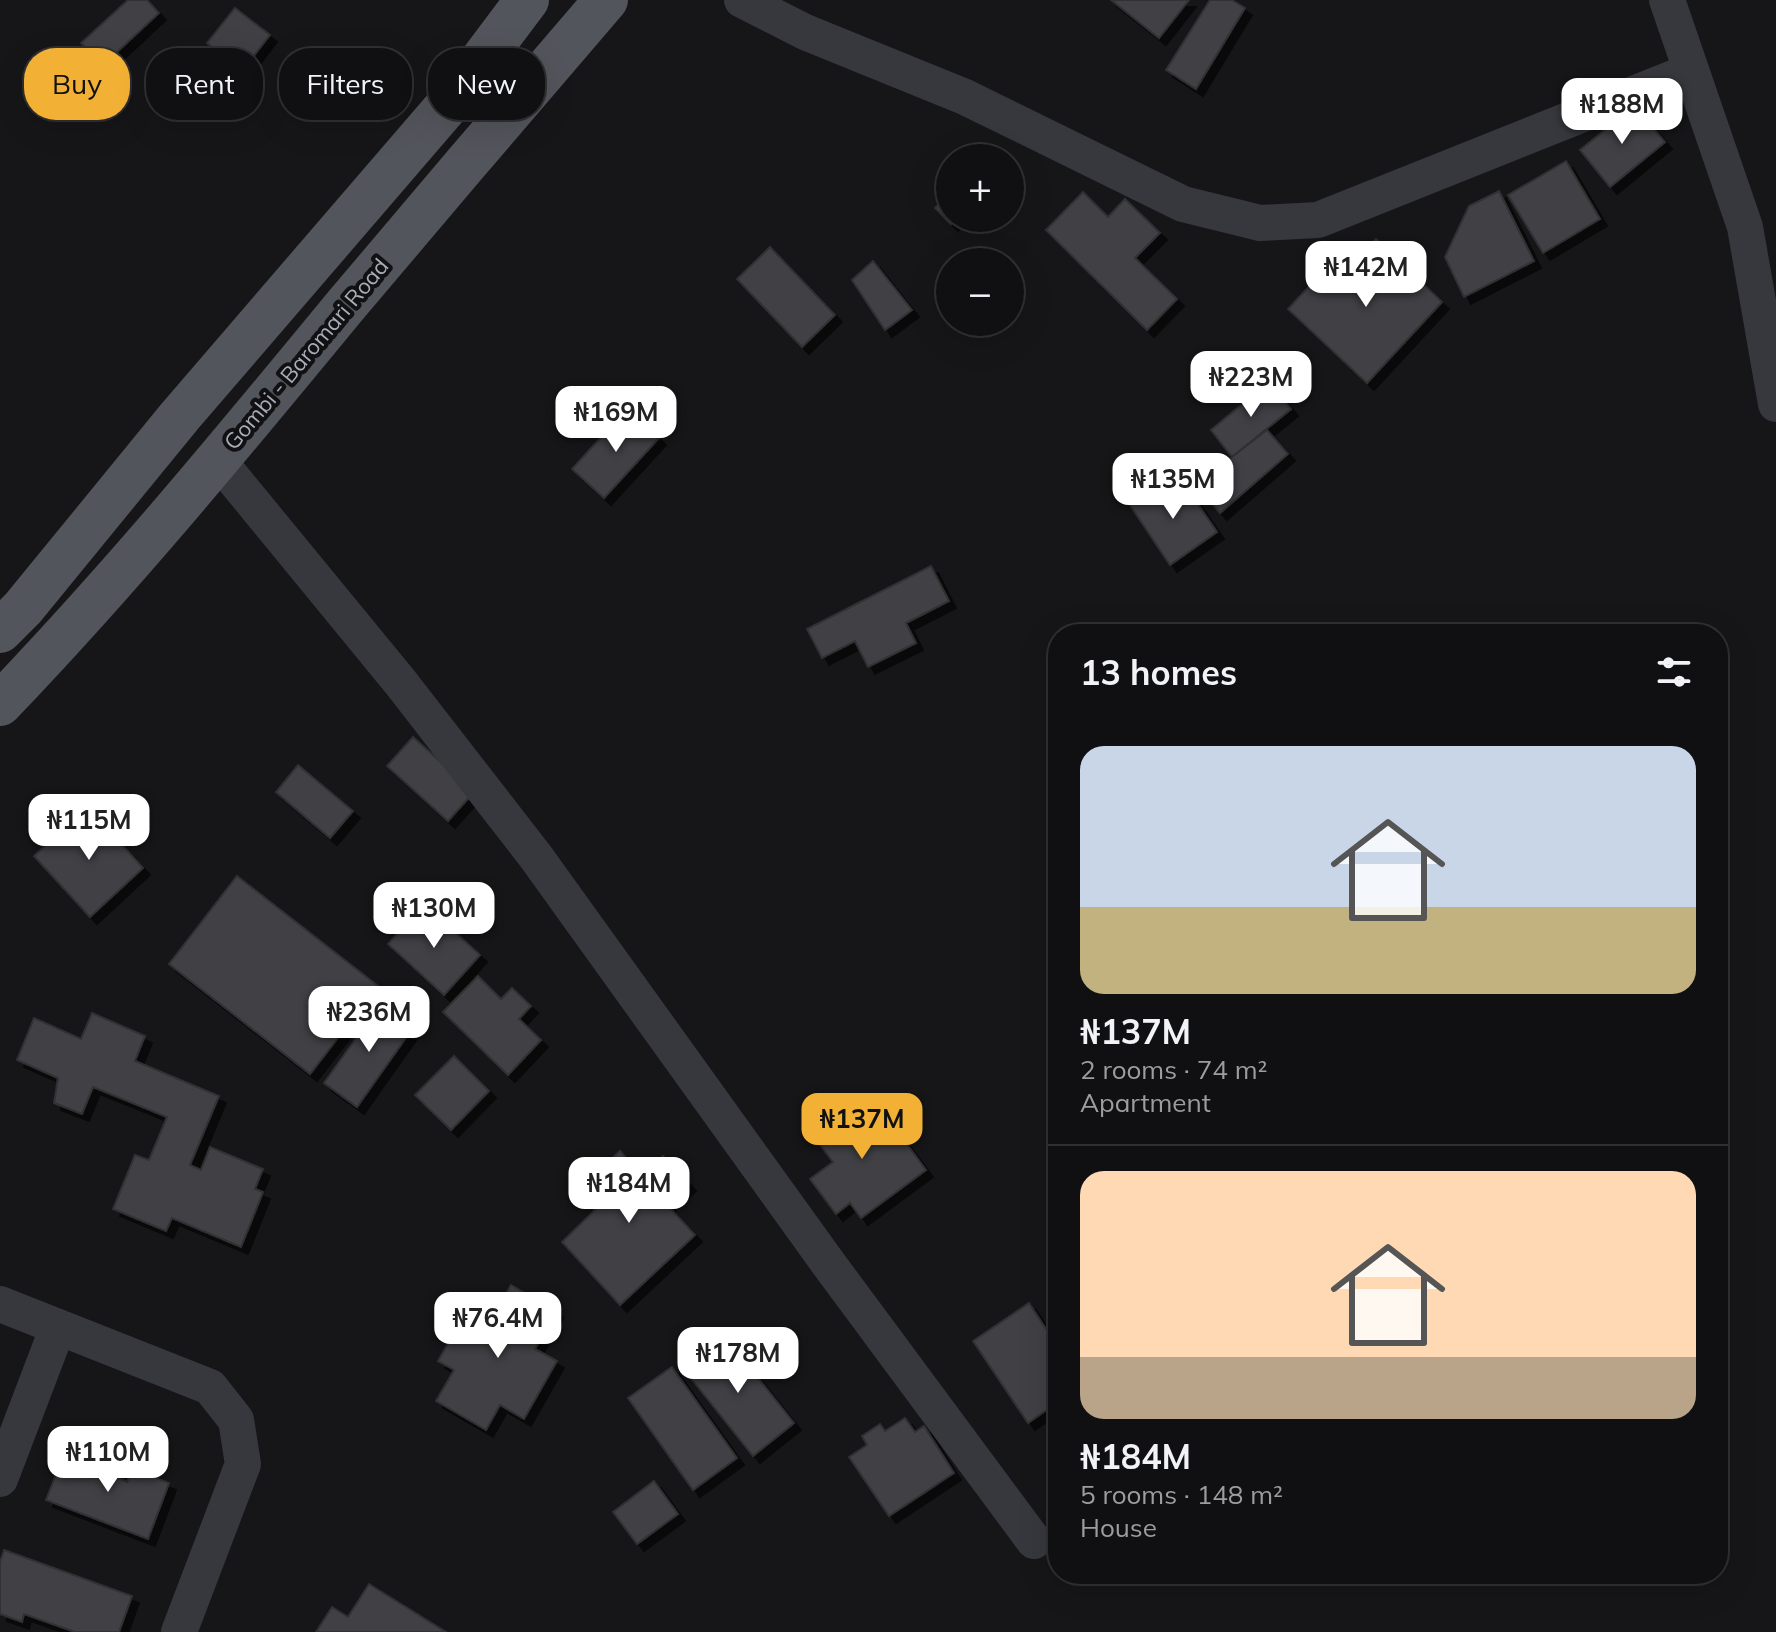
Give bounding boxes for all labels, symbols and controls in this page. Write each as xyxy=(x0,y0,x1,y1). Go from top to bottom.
chip: Buy xyxy=(24,48,130,120)
chip: Rent xyxy=(146,48,263,120)
chip: Filters xyxy=(279,48,412,120)
chip: New xyxy=(428,48,545,120)
pin: ₦188M xyxy=(1566,78,1678,146)
text: ₦188M xyxy=(1579,87,1665,120)
map controls xyxy=(936,144,1024,336)
button: + xyxy=(936,144,1024,232)
pin: ₦142M xyxy=(1310,241,1422,309)
button: − xyxy=(936,248,1024,336)
text: ₦142M xyxy=(1323,250,1409,283)
street label: Gombi - Baromari Road xyxy=(218,253,394,455)
pin: ₦223M xyxy=(1195,351,1307,419)
text: ₦223M xyxy=(1208,360,1294,393)
pin: ₦169M xyxy=(560,386,672,454)
text: ₦169M xyxy=(573,395,659,428)
pin: ₦135M xyxy=(1117,453,1229,521)
text: ₦135M xyxy=(1130,462,1216,495)
icon: filters xyxy=(1652,650,1696,694)
text: 13 homes xyxy=(1080,651,1237,694)
pin: ₦115M xyxy=(33,794,145,862)
icon: home xyxy=(1316,798,1460,942)
text: ₦115M xyxy=(46,803,132,836)
pin: ₦130M xyxy=(378,882,490,950)
text: ₦130M xyxy=(391,891,477,924)
pin: ₦236M xyxy=(313,986,425,1054)
text: ₦236M xyxy=(326,995,412,1028)
text: ₦137M xyxy=(1080,1010,1191,1053)
text: 2 rooms · 74 m² xyxy=(1080,1053,1267,1086)
text: Apartment xyxy=(1080,1086,1211,1119)
pin: ₦137M xyxy=(806,1093,918,1161)
text: ₦137M xyxy=(819,1102,905,1135)
pin: ₦184M xyxy=(573,1157,685,1225)
text: ₦184M xyxy=(586,1166,672,1199)
icon: home xyxy=(1316,1223,1460,1367)
pin: ₦76.4M xyxy=(433,1292,563,1360)
text: ₦76.4M xyxy=(452,1301,544,1334)
pin: ₦178M xyxy=(682,1327,794,1395)
text: ₦178M xyxy=(695,1336,781,1369)
pin: ₦110M xyxy=(52,1426,164,1494)
text: ₦110M xyxy=(65,1435,151,1468)
text: ₦184M xyxy=(1080,1435,1191,1478)
text: 5 rooms · 148 m² xyxy=(1080,1478,1283,1511)
text: House xyxy=(1080,1511,1157,1544)

